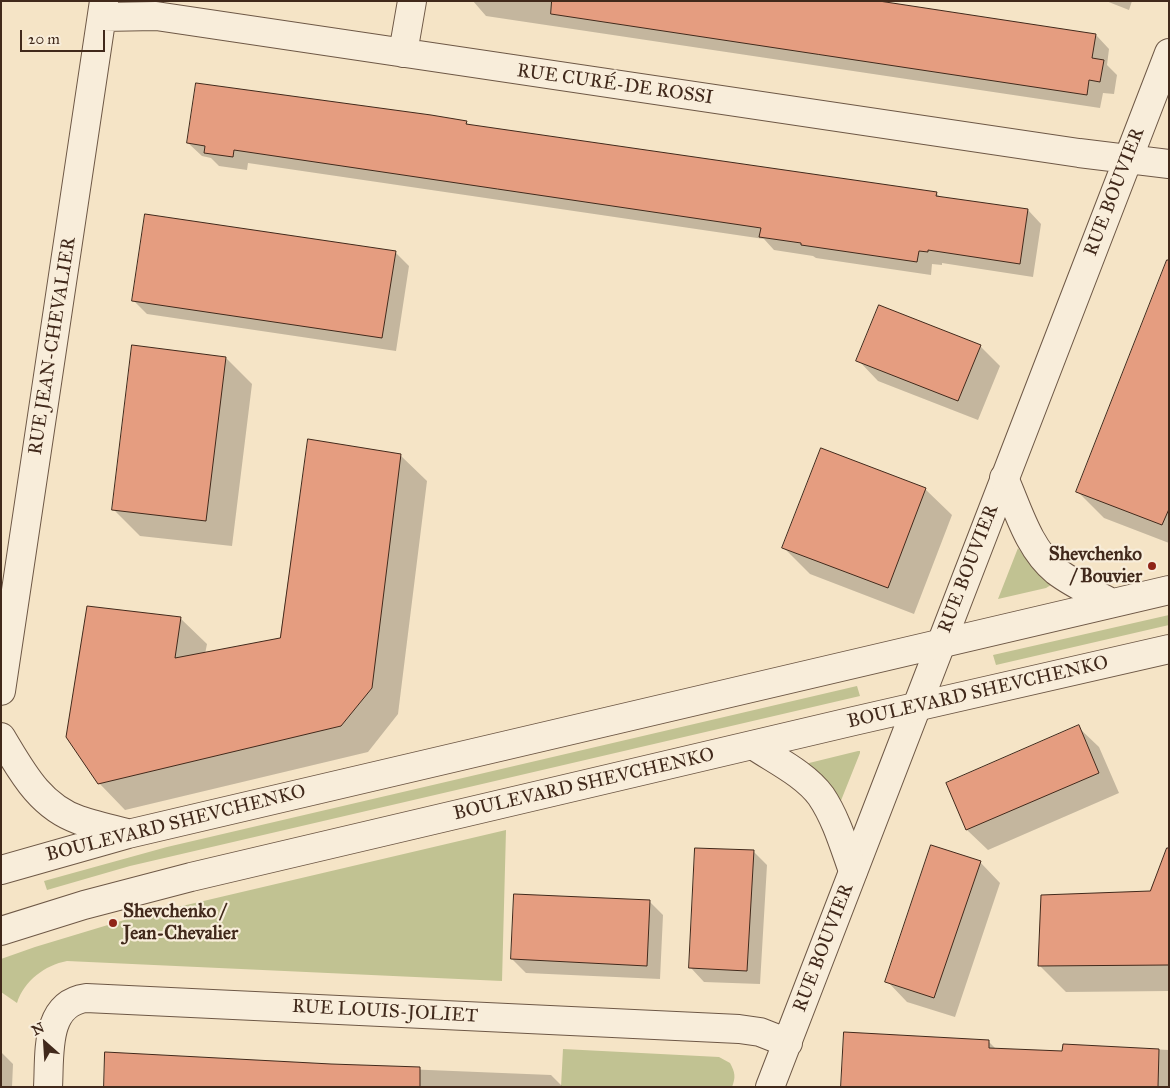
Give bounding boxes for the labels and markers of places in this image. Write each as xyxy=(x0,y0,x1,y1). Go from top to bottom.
place label: Shevchenko / Bouvier xyxy=(1049,544,1142,588)
marker: Shevchenko / Bouvier xyxy=(1146,560,1158,572)
place label: Shevchenko / Jean-Chevalier xyxy=(123,901,238,945)
marker: Shevchenko / Jean-Chevalier xyxy=(107,917,119,929)

